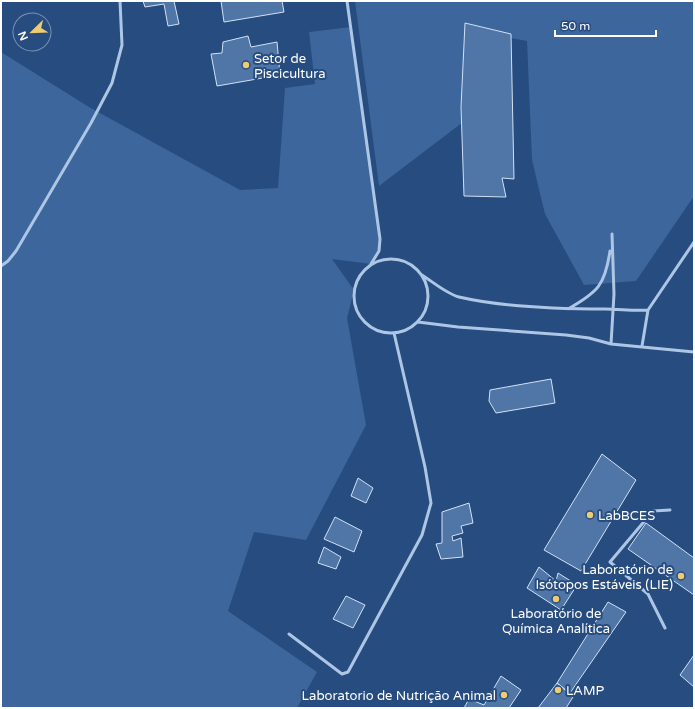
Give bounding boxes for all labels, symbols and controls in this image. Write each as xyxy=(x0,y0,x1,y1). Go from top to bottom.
north arrow xyxy=(12,12,52,52)
scale bar xyxy=(555,12,656,38)
text: 50 m xyxy=(561,19,590,33)
text: N xyxy=(16,29,31,42)
place label: Setor de Piscicultura xyxy=(254,51,326,82)
marker: Setor de Piscicultura xyxy=(241,60,251,70)
place label: LabBCES xyxy=(598,508,655,524)
marker: LabBCES xyxy=(585,510,595,520)
place label: Laboratório de Isótopos Estáveis (LIE) xyxy=(535,562,673,593)
marker: Laboratório de Isótopos Estáveis (LIE) xyxy=(676,571,686,581)
marker: Laboratório de Química Analítica xyxy=(551,594,561,604)
place label: Laboratório de Química Analítica xyxy=(502,606,610,637)
place label: LAMP xyxy=(566,683,604,699)
marker: LAMP xyxy=(553,685,563,695)
place label: Laboratorio de Nutrição Animal xyxy=(302,688,496,704)
marker: Laboratorio de Nutrição Animal xyxy=(499,690,509,700)

